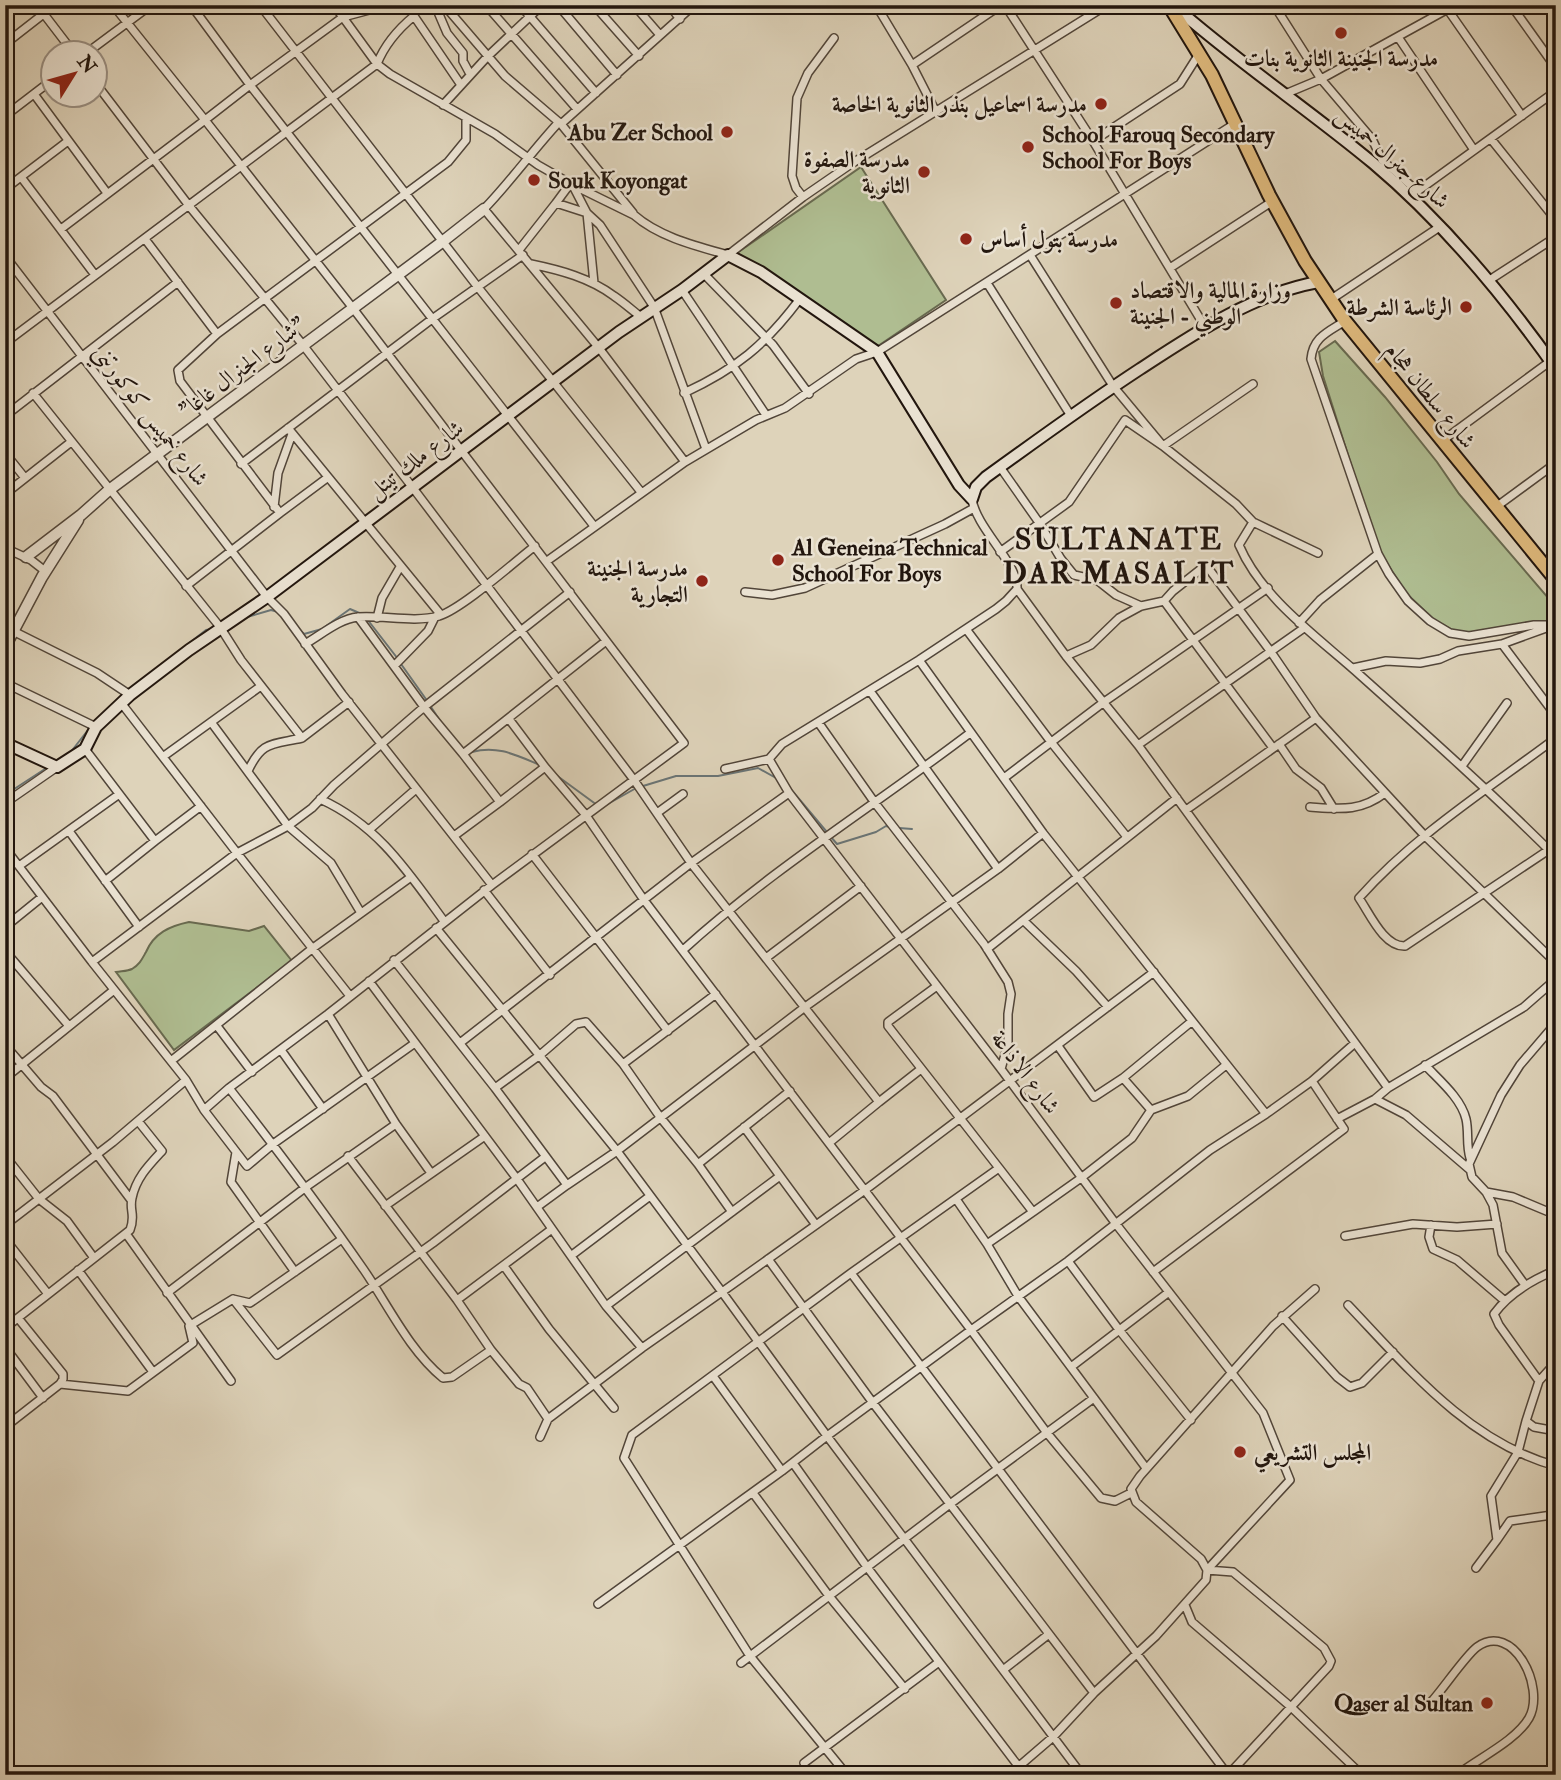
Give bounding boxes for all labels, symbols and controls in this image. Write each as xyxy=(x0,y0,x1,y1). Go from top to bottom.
marker: مدرسة الجنينة الثانوية بنات xyxy=(1333,25,1349,41)
north arrow xyxy=(38,38,108,108)
place label: مدرسة الجنينة الثانوية بنات xyxy=(1244,44,1438,73)
text: N xyxy=(71,50,102,79)
place label: مدرسة اسماعيل بنذر الثانوية الخاصة xyxy=(832,90,1087,121)
marker: مدرسة اسماعيل بنذر الثانوية الخاصة xyxy=(1093,96,1109,112)
street label: شارع جنرال خميس xyxy=(1326,100,1456,219)
place label: Abu Zer School xyxy=(567,118,714,147)
place label: School Farouq Secondary School For Boys xyxy=(1042,120,1275,176)
marker: Abu Zer School xyxy=(719,124,735,140)
marker: School Farouq Secondary School For Boys xyxy=(1020,139,1036,155)
place label: مدرسة الصفوة الثانوية xyxy=(804,145,910,200)
marker: مدرسة الصفوة الثانوية xyxy=(916,164,932,180)
place label: Souk Koyongat xyxy=(548,166,688,196)
marker: Souk Koyongat xyxy=(526,172,542,188)
place label: مدرسة بتول أساس xyxy=(980,223,1118,254)
marker: مدرسة بتول أساس xyxy=(958,231,974,247)
place label: وزارة المالية والاقتصاد الوطني - الجنينة xyxy=(1130,276,1291,338)
place label: الرئاسة الشرطة xyxy=(1347,293,1452,322)
marker: وزارة المالية والاقتصاد الوطني - الجنينة xyxy=(1108,295,1124,311)
marker: الرئاسة الشرطة xyxy=(1458,299,1474,315)
street label: "شارع الجنرال غاغا" xyxy=(173,310,315,429)
street label: شارع سلطان هجام xyxy=(1375,336,1482,458)
street label: شارع خميس كوكورتني xyxy=(82,339,215,495)
street label: شارع ملك تيتل xyxy=(361,414,472,509)
district label: SULTANATE DAR MASALIT xyxy=(1003,521,1235,592)
place label: Al Geneina Technical School For Boys xyxy=(791,533,989,589)
marker: Al Geneina Technical School For Boys xyxy=(770,552,786,568)
place label: مدرسة الجنينة التجارية xyxy=(587,554,688,609)
marker: مدرسة الجنينة التجارية xyxy=(694,573,710,589)
street label: شارع الاذاعة xyxy=(981,1025,1067,1123)
place label: المجلس التشريعي xyxy=(1254,1438,1371,1473)
marker: المجلس التشريعي xyxy=(1232,1444,1248,1460)
place label: Qaser al Sultan xyxy=(1334,1689,1473,1718)
marker: Qaser al Sultan xyxy=(1479,1695,1495,1711)

